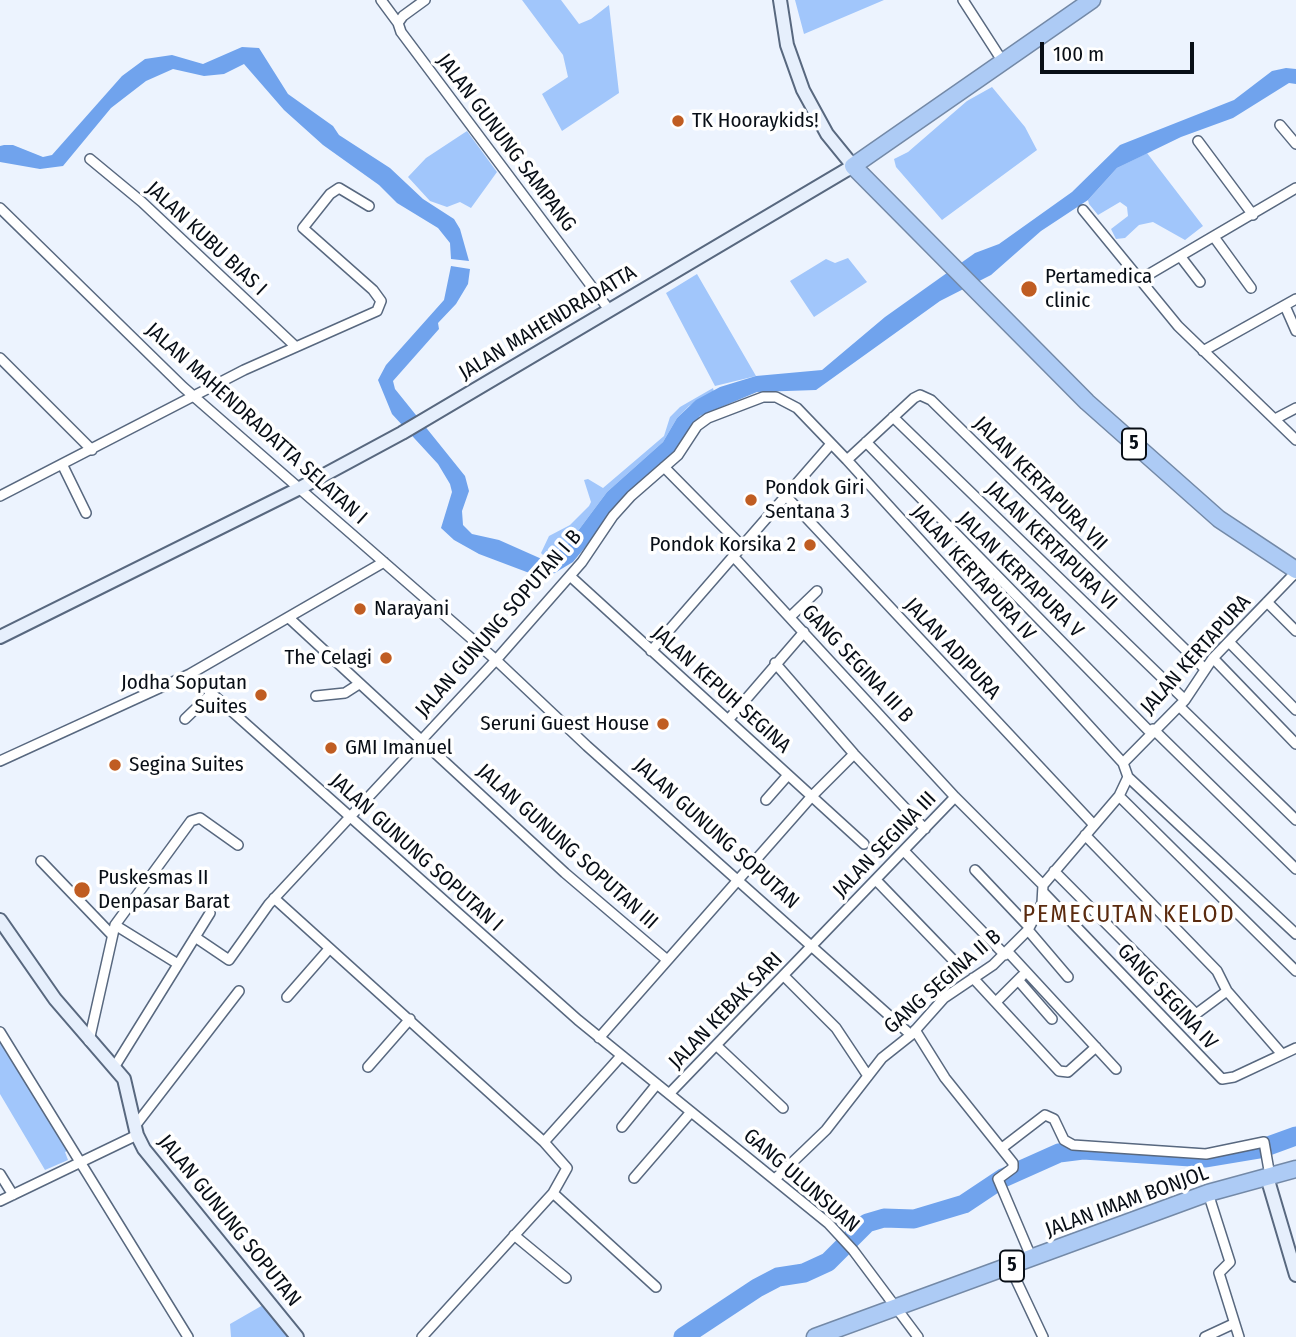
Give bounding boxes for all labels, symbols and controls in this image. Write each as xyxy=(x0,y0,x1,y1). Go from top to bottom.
scale bar xyxy=(1044,28,1198,72)
text: 100 m xyxy=(1053,41,1104,67)
street label: JALAN GUNUNG SAMPANG xyxy=(431,49,581,237)
place label: TK Hooraykids! xyxy=(692,108,819,134)
marker: TK Hooraykids! xyxy=(670,113,686,129)
street label: JALAN KUBU BIAS I xyxy=(140,177,272,301)
street label: JALAN MAHENDRADATTA xyxy=(455,260,641,386)
place label: Pertamedica clinic xyxy=(1045,264,1152,314)
marker: Pertamedica clinic xyxy=(1019,279,1039,299)
street label: JALAN MAHENDRADATTA SELATAN I xyxy=(140,318,372,530)
street label: JALAN KERTAPURA VII xyxy=(968,412,1112,556)
road number: 5 xyxy=(1122,428,1146,460)
place label: Pondok Giri Sentana 3 xyxy=(765,475,864,525)
street label: JALAN KERTAPURA VI xyxy=(980,477,1122,615)
marker: Pondok Giri Sentana 3 xyxy=(743,492,759,508)
street label: JALAN KERTAPURA IV xyxy=(906,500,1040,646)
street label: JALAN KERTAPURA V xyxy=(952,507,1088,643)
street label: JALAN GUNUNG SOPUTAN I B xyxy=(411,525,587,723)
place label: Pondok Korsika 2 xyxy=(649,532,796,558)
marker: Pondok Korsika 2 xyxy=(802,537,818,553)
street label: JALAN KERTAPURA xyxy=(1136,590,1256,720)
street label: JALAN ADIPURA xyxy=(899,593,1005,705)
place label: Narayani xyxy=(374,596,449,622)
street label: GANG SEGINA III B xyxy=(796,600,918,728)
marker: Narayani xyxy=(352,601,368,617)
street label: JALAN KEPUH SEGINA xyxy=(646,621,796,759)
place label: The Celagi xyxy=(285,645,372,671)
marker: The Celagi xyxy=(378,650,394,666)
place label: Jodha Soputan Suites xyxy=(121,670,247,720)
marker: Jodha Soputan Suites xyxy=(253,687,269,703)
place label: Seruni Guest House xyxy=(480,711,649,737)
marker: Seruni Guest House xyxy=(655,716,671,732)
place label: GMI Imanuel xyxy=(345,735,452,761)
marker: GMI Imanuel xyxy=(323,740,339,756)
place label: Segina Suites xyxy=(129,752,244,778)
street label: JALAN GUNUNG SOPUTAN xyxy=(628,753,804,915)
marker: Segina Suites xyxy=(107,757,123,773)
street label: JALAN GUNUNG SOPUTAN III xyxy=(471,759,663,935)
street label: JALAN GUNUNG SOPUTAN I xyxy=(324,769,508,937)
street label: JALAN SEGINA III xyxy=(828,787,942,903)
place label: Puskesmas II Denpasar Barat xyxy=(98,865,230,915)
marker: Puskesmas II Denpasar Barat xyxy=(72,880,92,900)
district label: PEMECUTAN KELOD xyxy=(1024,901,1234,929)
street label: GANG SEGINA II B xyxy=(879,924,1007,1040)
street label: GANG SEGINA IV xyxy=(1112,939,1222,1055)
street label: JALAN KEBAK SARI xyxy=(664,947,788,1075)
street label: GANG ULUNSUAN xyxy=(738,1124,864,1238)
street label: JALAN GUNUNG SOPUTAN xyxy=(152,1130,306,1312)
street label: JALAN IMAM BONJOL xyxy=(1042,1161,1212,1243)
road number: 5 xyxy=(1000,1250,1024,1282)

